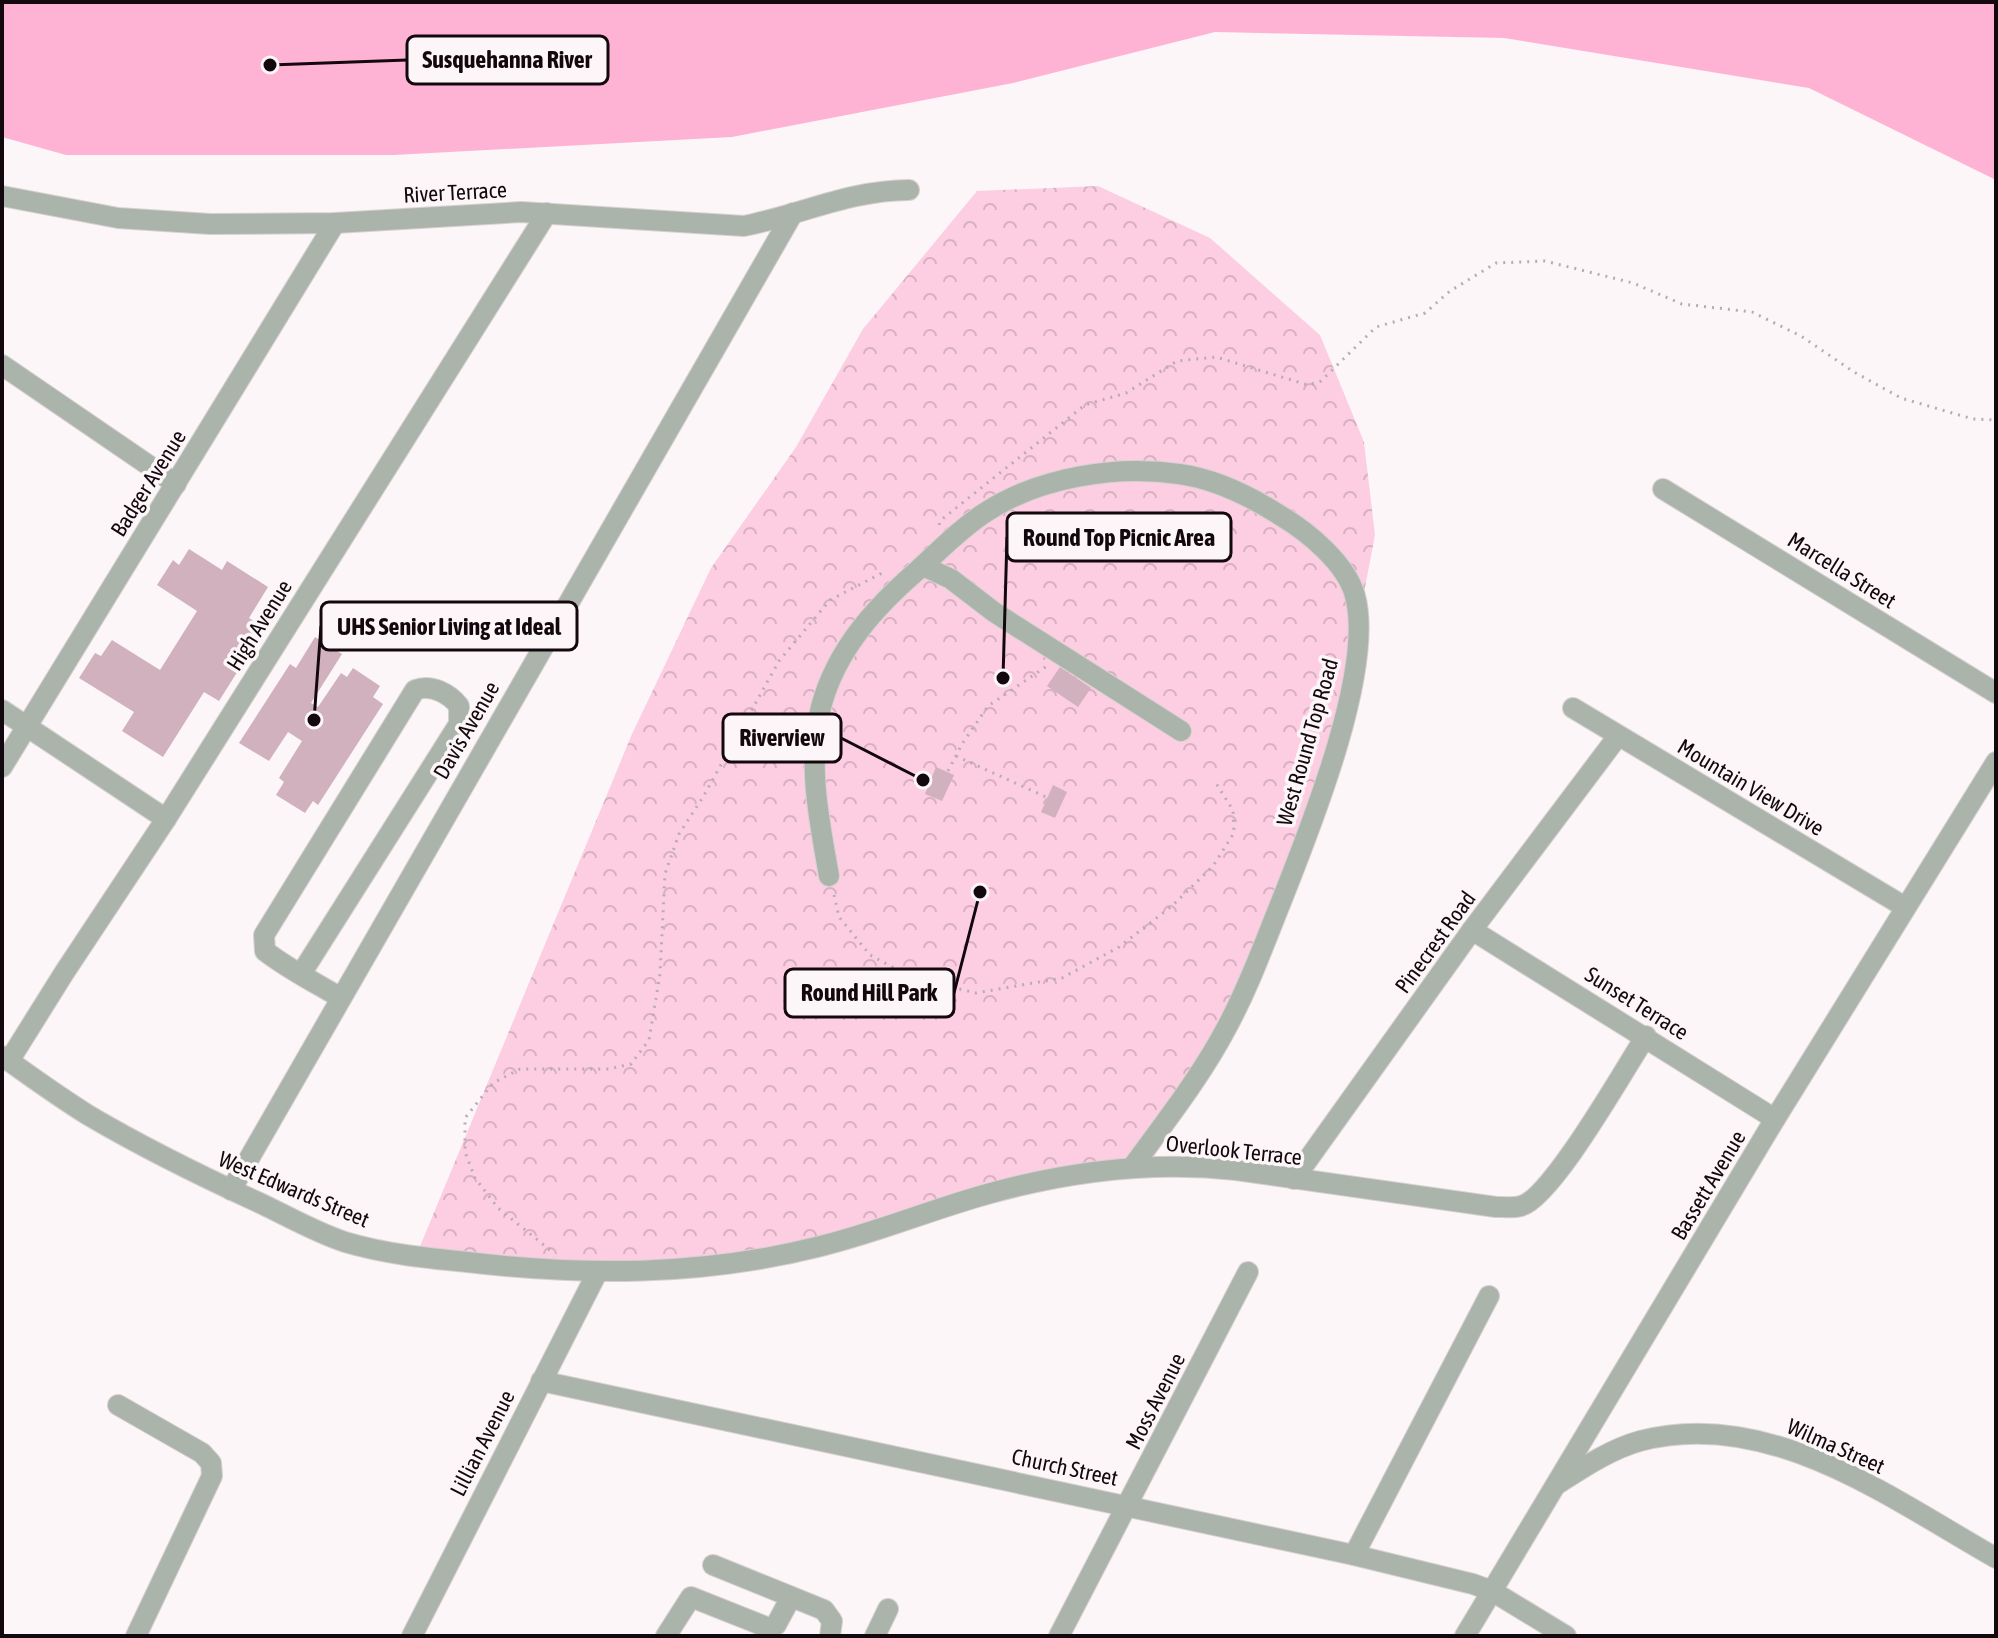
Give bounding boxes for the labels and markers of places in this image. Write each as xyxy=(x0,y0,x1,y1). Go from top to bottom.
callout: Susquehanna River xyxy=(407,36,608,84)
callout: Round Top Picnic Area xyxy=(1007,513,1231,561)
callout: UHS Senior Living at Ideal xyxy=(321,602,577,650)
callout: Riverview xyxy=(723,714,841,762)
callout: Round Hill Park xyxy=(785,969,954,1017)

